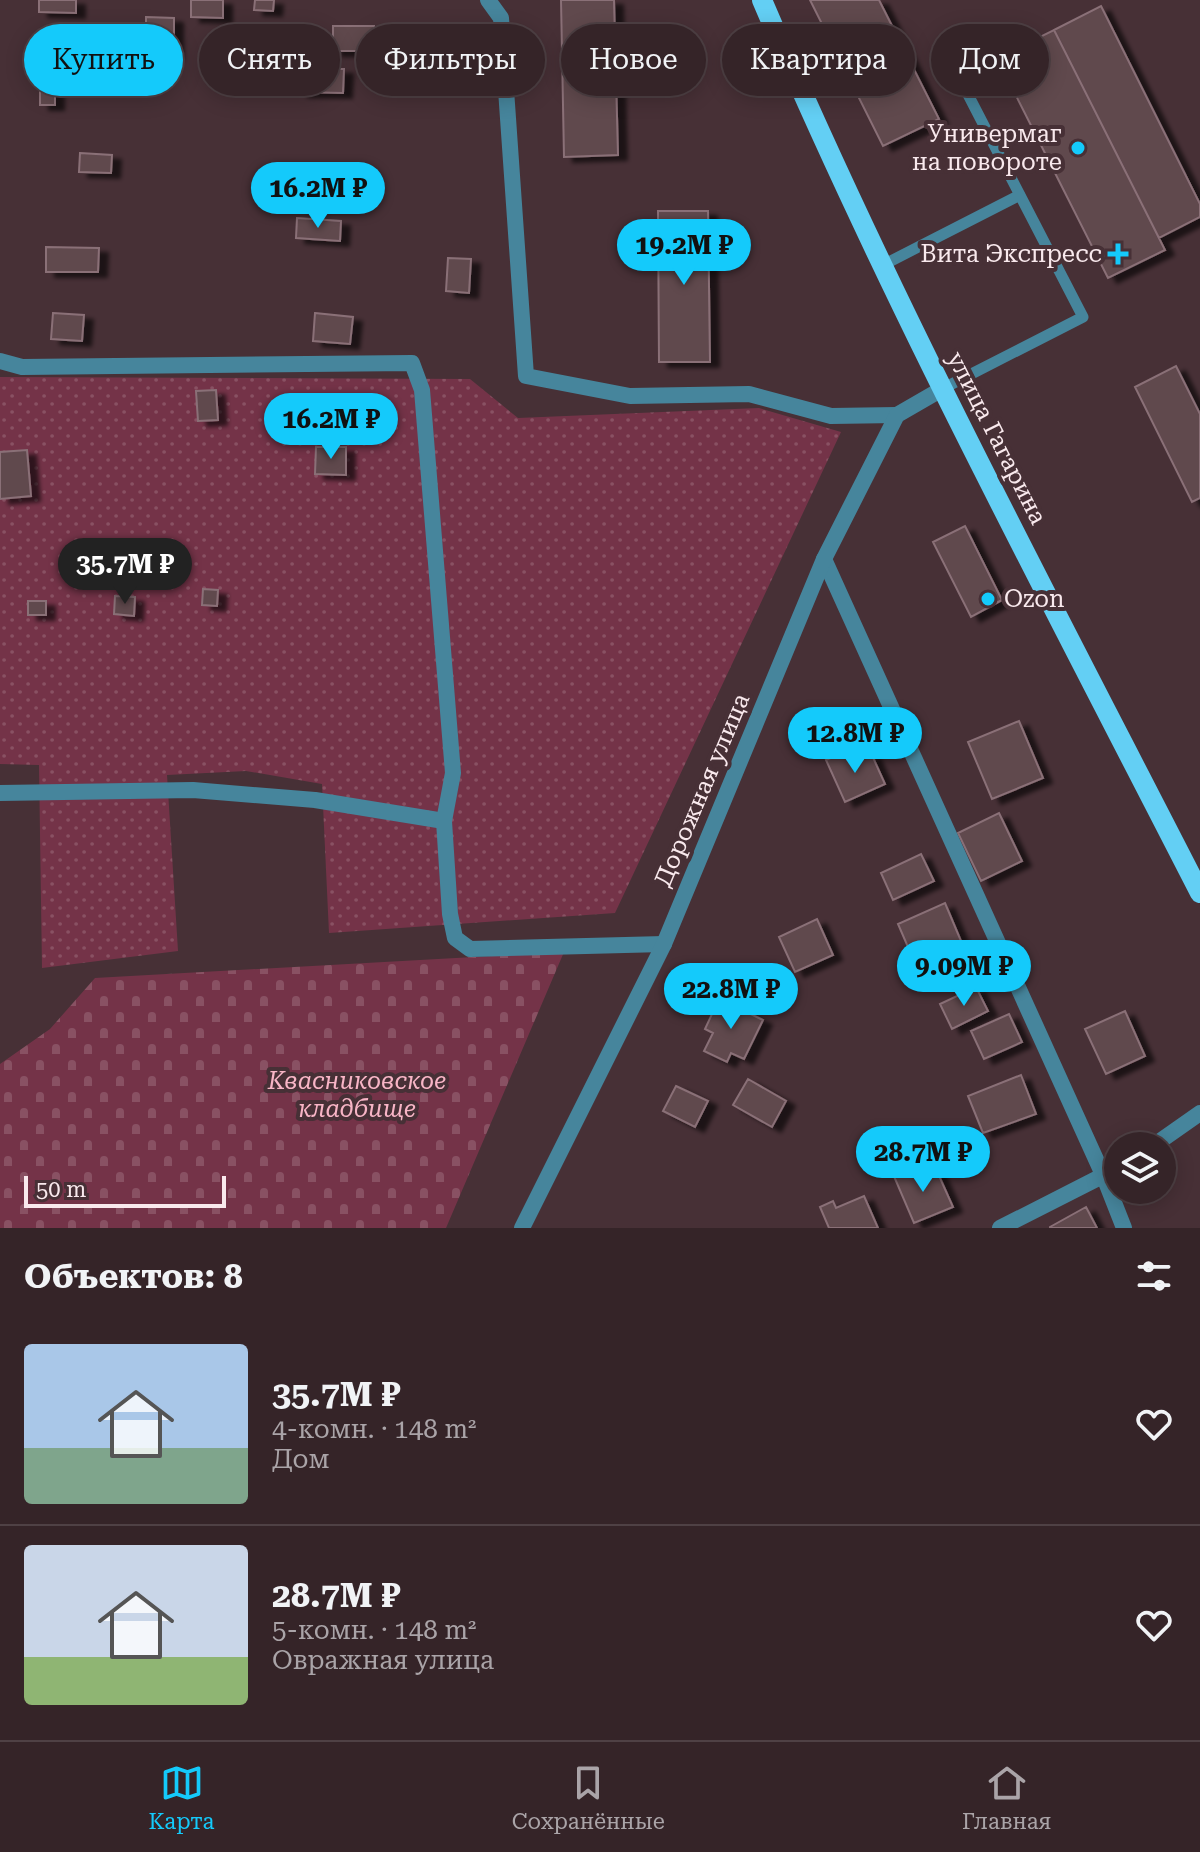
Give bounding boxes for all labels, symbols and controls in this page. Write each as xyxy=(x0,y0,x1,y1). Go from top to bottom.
chip: Купить xyxy=(24,24,183,96)
chip: Снять xyxy=(199,24,340,96)
chip: Фильтры xyxy=(356,24,545,96)
chip: Новое xyxy=(561,24,706,96)
chip: Квартира xyxy=(722,24,915,96)
chip: Дом xyxy=(931,24,1049,96)
place label: Универмаг на повороте xyxy=(912,120,1062,176)
marker: Универмаг на повороте xyxy=(1069,139,1087,157)
pin: 16.2M ₽ xyxy=(244,162,392,230)
text: 16.2M ₽ xyxy=(269,173,367,203)
pin: 19.2M ₽ xyxy=(610,219,758,287)
text: 19.2M ₽ xyxy=(635,230,733,260)
place label: Вита Экспресс xyxy=(921,240,1102,268)
marker: Вита Экспресс xyxy=(1109,245,1127,263)
street label: улица Гагарина xyxy=(941,347,1053,529)
pin: 16.2M ₽ xyxy=(257,393,405,461)
text: 16.2M ₽ xyxy=(282,404,380,434)
pin: 35.7M ₽ xyxy=(51,538,199,606)
text: 35.7M ₽ xyxy=(76,549,174,579)
place label: Ozon xyxy=(1004,585,1065,613)
marker: Ozon xyxy=(979,590,997,608)
street label: Дорожная улица xyxy=(649,689,755,891)
pin: 12.8M ₽ xyxy=(781,707,929,775)
text: 12.8M ₽ xyxy=(806,718,904,748)
pin: 9.09M ₽ xyxy=(890,940,1038,1008)
text: 9.09M ₽ xyxy=(915,951,1013,981)
pin: 22.8M ₽ xyxy=(657,963,805,1031)
text: 22.8M ₽ xyxy=(682,974,780,1004)
park label: Квасниковское кладбище xyxy=(267,1067,446,1123)
pin: 28.7M ₽ xyxy=(849,1126,997,1194)
map controls xyxy=(1104,1132,1176,1204)
button: layers xyxy=(1104,1132,1176,1204)
text: 28.7M ₽ xyxy=(874,1137,972,1167)
scale bar xyxy=(24,1172,226,1208)
text: 50 m xyxy=(36,1177,86,1202)
icon: filters xyxy=(1132,1254,1176,1298)
text: Объектов: 8 xyxy=(24,1256,243,1296)
text: 35.7M ₽ xyxy=(272,1374,400,1414)
icon: home xyxy=(88,1376,184,1472)
icon: heart xyxy=(1132,1402,1176,1446)
text: 4-комн. · 148 m² xyxy=(272,1414,477,1444)
text: Дом xyxy=(272,1444,330,1474)
text: 28.7M ₽ xyxy=(272,1575,400,1615)
icon: home xyxy=(88,1577,184,1673)
icon: heart xyxy=(1132,1603,1176,1647)
text: 5-комн. · 148 m² xyxy=(272,1615,477,1645)
text: Овражная улица xyxy=(272,1645,494,1675)
tab: Карта xyxy=(149,1761,214,1834)
tab: Сохранённые xyxy=(512,1761,665,1834)
tab: Главная xyxy=(962,1761,1051,1834)

